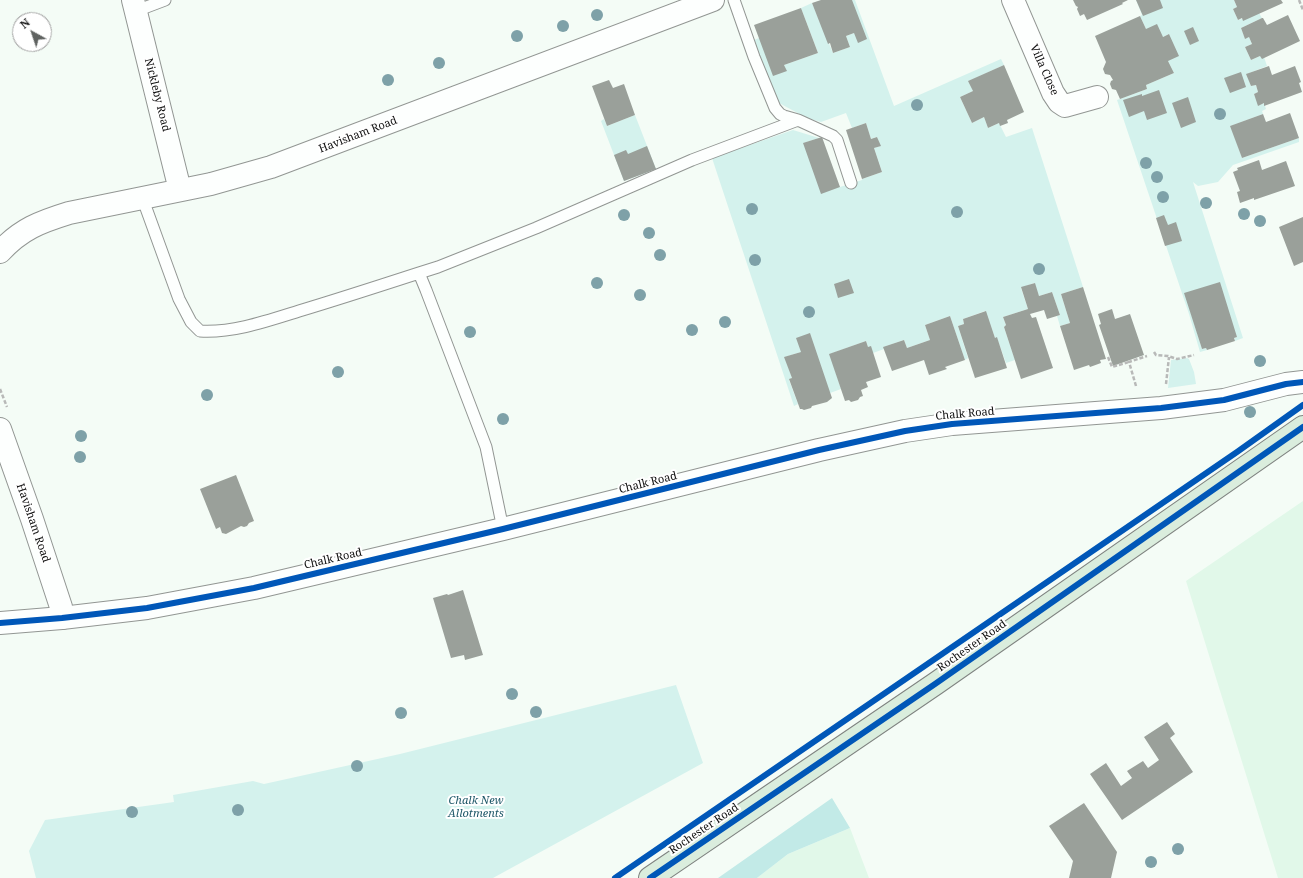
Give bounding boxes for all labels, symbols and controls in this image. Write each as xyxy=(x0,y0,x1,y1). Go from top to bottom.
north arrow xyxy=(12,12,52,52)
text: N xyxy=(16,15,33,32)
street label: Villa Close xyxy=(1027,43,1061,97)
street label: Nickleby Road xyxy=(142,57,172,133)
street label: Havisham Road xyxy=(317,114,399,156)
street label: Chalk Road xyxy=(935,405,995,423)
street label: Chalk Road xyxy=(618,469,678,497)
street label: Havisham Road xyxy=(13,482,53,564)
street label: Chalk Road xyxy=(303,546,363,572)
street label: Rochester Road xyxy=(935,617,1009,675)
park label: Chalk New Allotments xyxy=(448,794,504,820)
street label: Rochester Road xyxy=(667,801,741,857)

